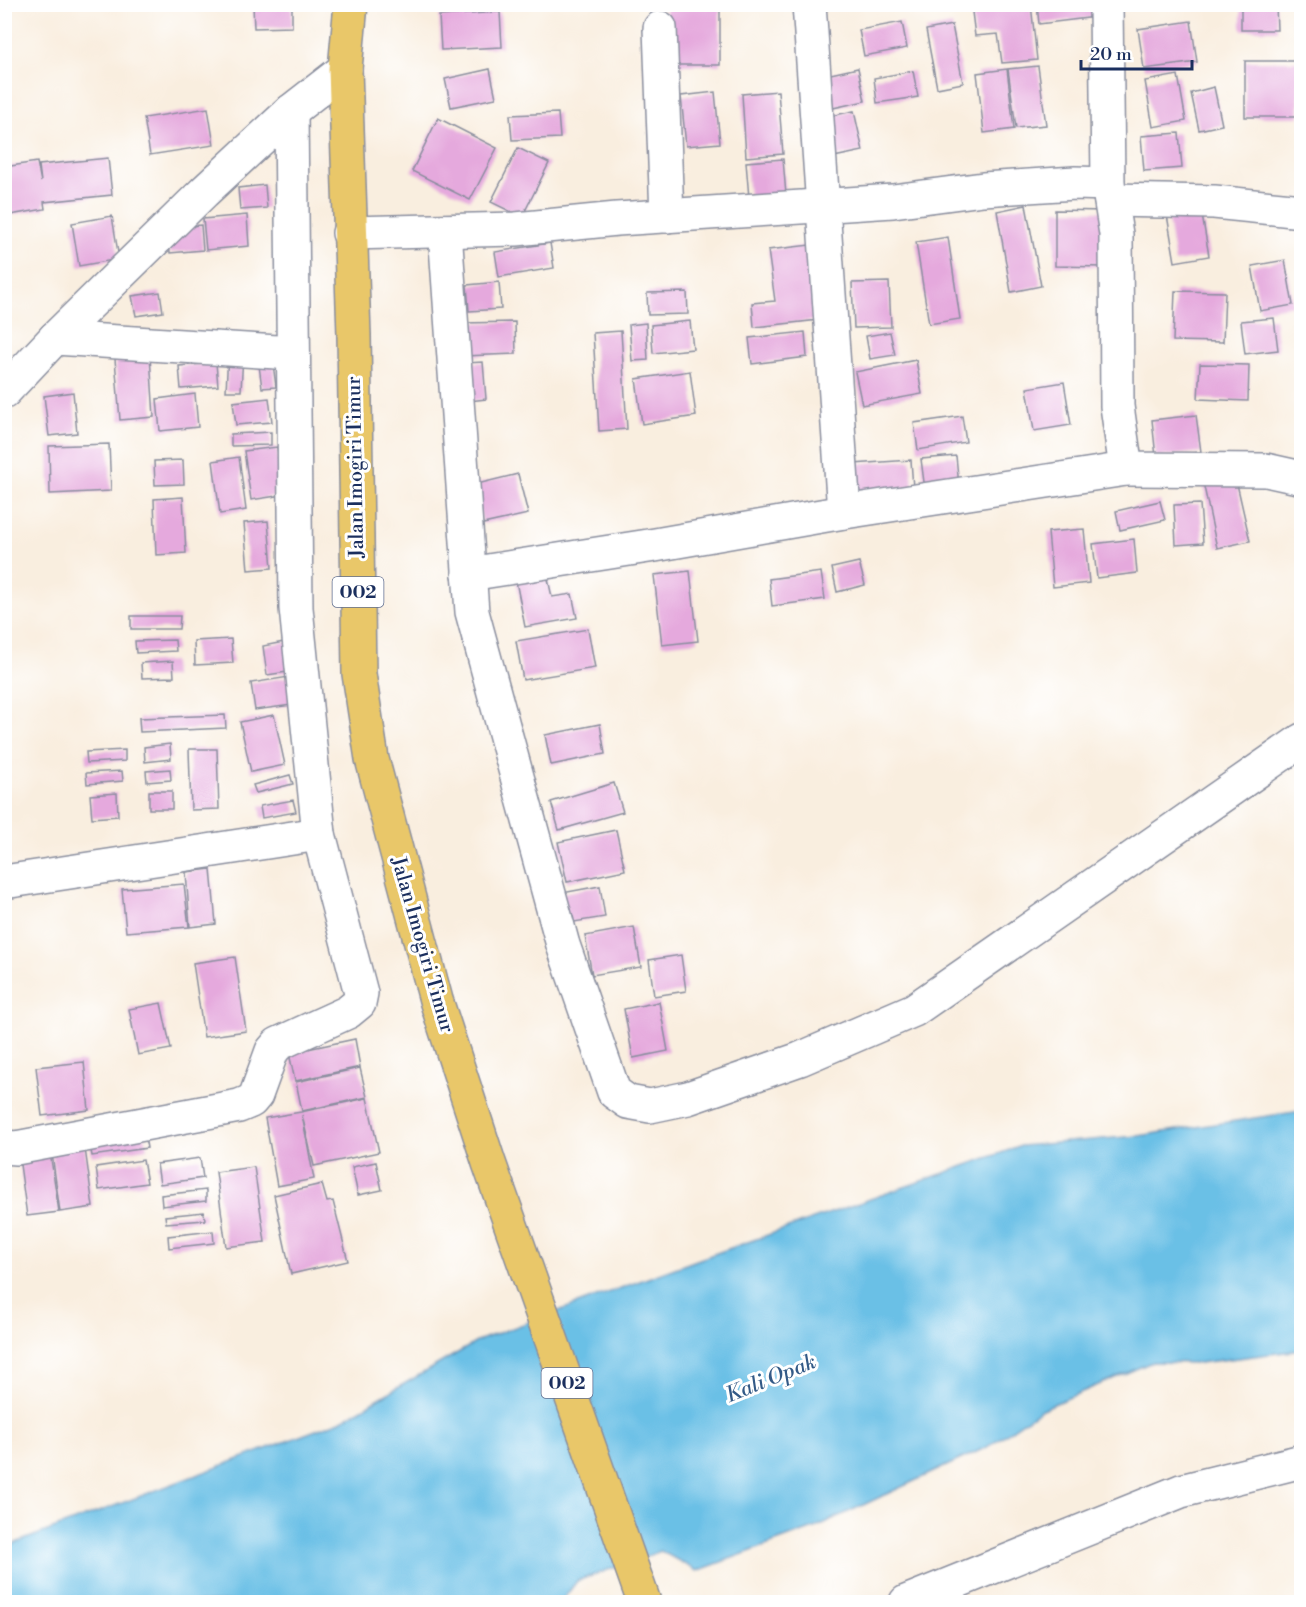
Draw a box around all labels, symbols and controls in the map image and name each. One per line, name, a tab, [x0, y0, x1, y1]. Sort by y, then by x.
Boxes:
scale bar	[1081, 33, 1192, 71]
text: 20 m	[1090, 43, 1132, 66]
street label: Jalan Imogiri Timur	[342, 376, 370, 559]
road number: 002	[332, 577, 384, 607]
street label: Jalan Imogiri Timur	[385, 853, 459, 1036]
water label: Kali Opak	[722, 1349, 820, 1409]
road number: 002	[542, 1368, 592, 1398]

